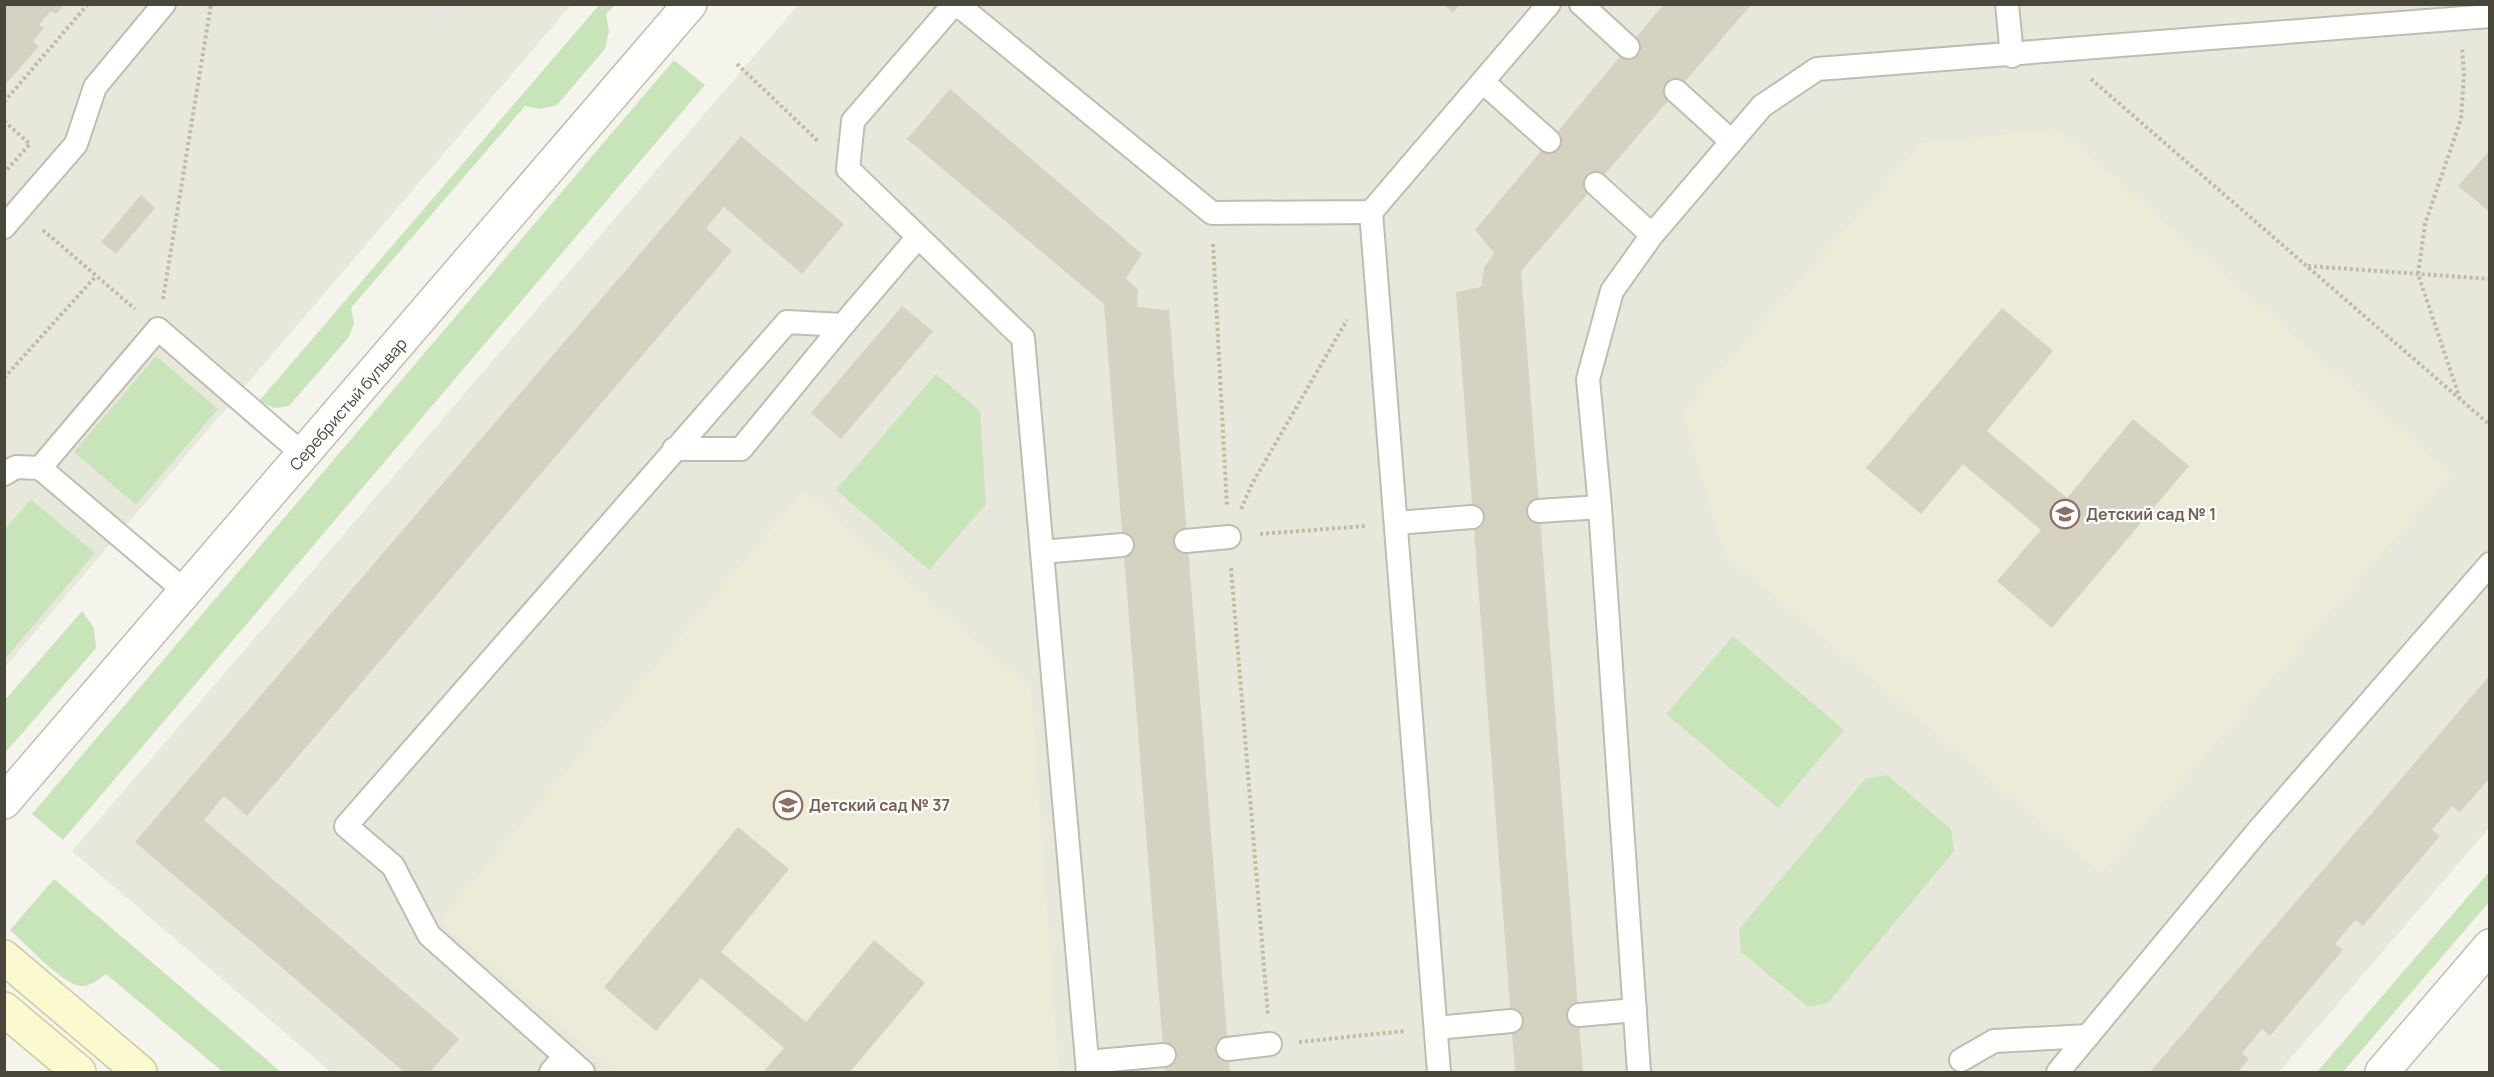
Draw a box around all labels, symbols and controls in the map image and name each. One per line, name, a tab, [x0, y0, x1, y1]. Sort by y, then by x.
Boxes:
street label: Серебристый бульвар	[284, 333, 412, 475]
school or university icon: Детский сад № 1	[2049, 498, 2081, 530]
place label: Детский сад № 1	[2086, 503, 2216, 525]
school or university icon: Детский сад № 37	[772, 789, 804, 821]
place label: Детский сад № 37	[809, 794, 950, 816]

